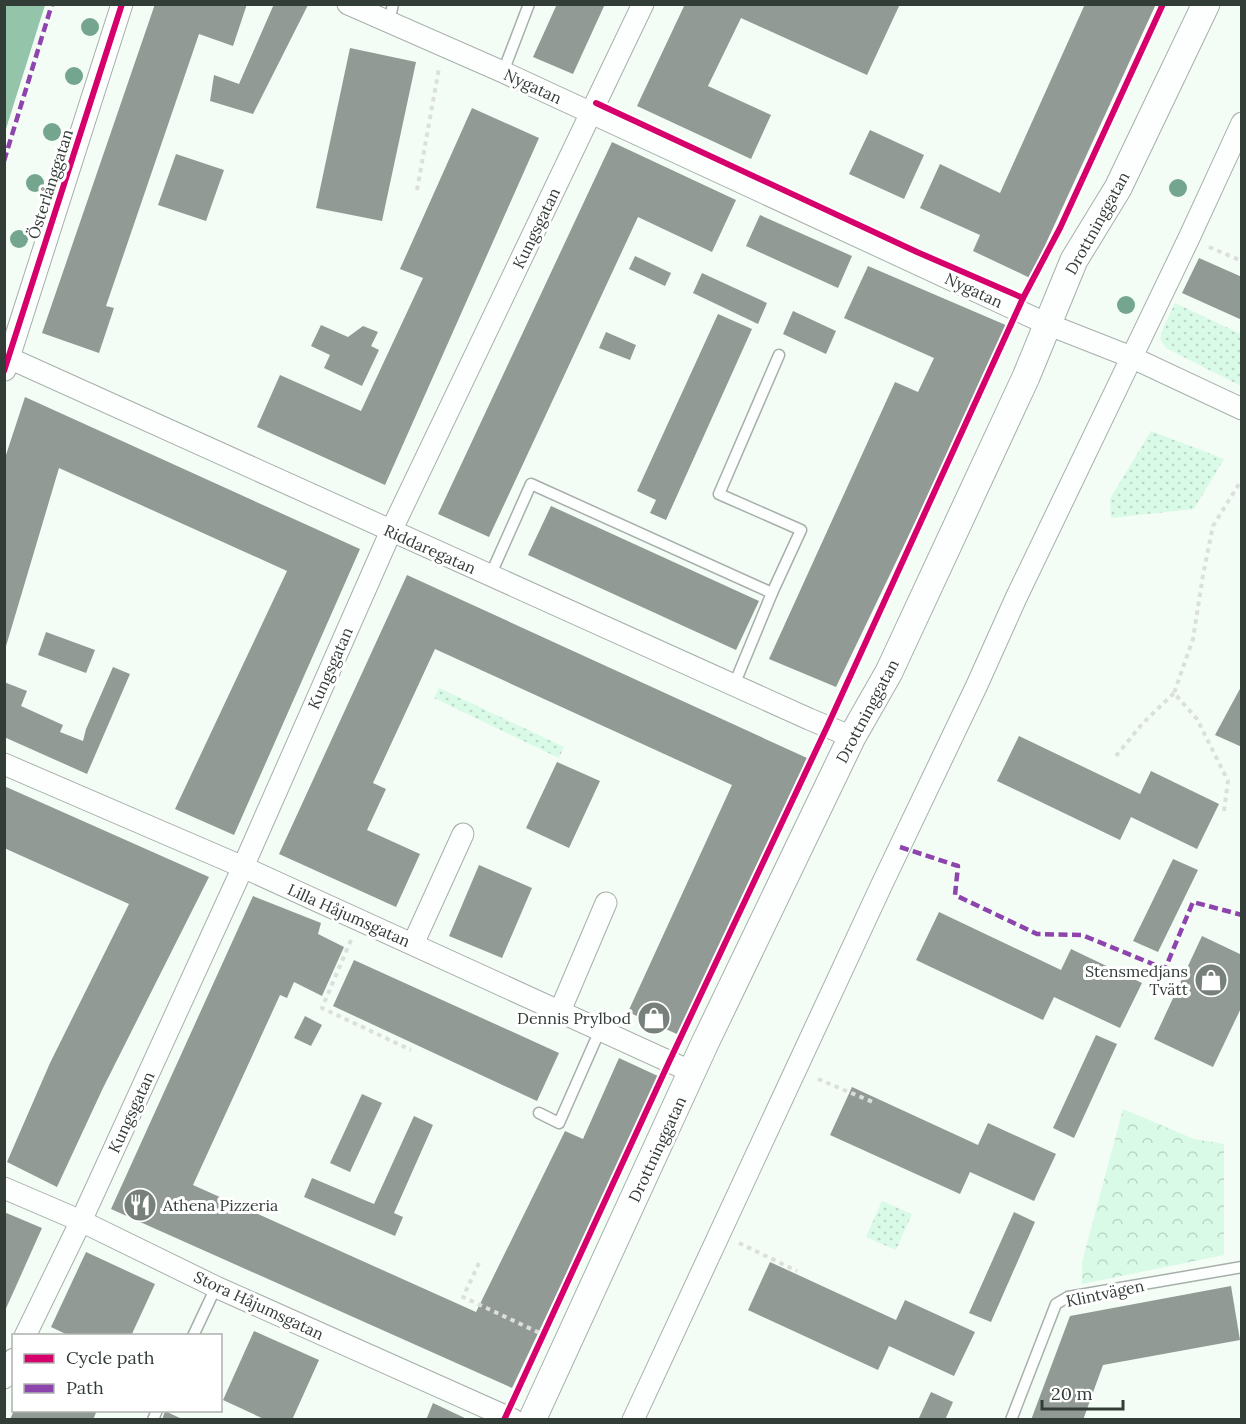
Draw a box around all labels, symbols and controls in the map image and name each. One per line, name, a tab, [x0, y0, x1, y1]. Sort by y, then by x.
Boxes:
street label: Nygatan	[501, 64, 565, 108]
street label: Österlånggatan	[23, 126, 77, 241]
street label: Drottninggatan	[1060, 168, 1134, 278]
street label: Kungsgatan	[508, 184, 564, 272]
street label: Nygatan	[942, 268, 1006, 312]
street label: Riddaregatan	[381, 520, 479, 578]
street label: Kungsgatan	[303, 624, 357, 712]
street label: Drottninggatan	[831, 655, 903, 766]
street label: Lilla Håjumsgatan	[285, 879, 414, 951]
place label: Stensmedjans Tvätt	[1085, 961, 1189, 999]
shop icon: Stensmedjans Tvätt	[1193, 962, 1229, 998]
shop icon: Dennis Prylbod	[636, 1000, 672, 1036]
place label: Dennis Prylbod	[517, 1008, 631, 1028]
street label: Kungsgatan	[103, 1068, 159, 1156]
street label: Drottninggatan	[624, 1093, 690, 1205]
restaurant icon: Athena Pizzeria	[122, 1187, 158, 1223]
place label: Athena Pizzeria	[162, 1195, 278, 1215]
street label: Stora Håjumsgatan	[191, 1266, 327, 1344]
street label: Klintvägen	[1064, 1275, 1146, 1311]
legend	[12, 1334, 222, 1412]
text: Cycle path	[66, 1346, 155, 1369]
scale bar	[1042, 1373, 1123, 1411]
text: Path	[66, 1376, 104, 1399]
text: 20 m	[1051, 1382, 1093, 1405]

